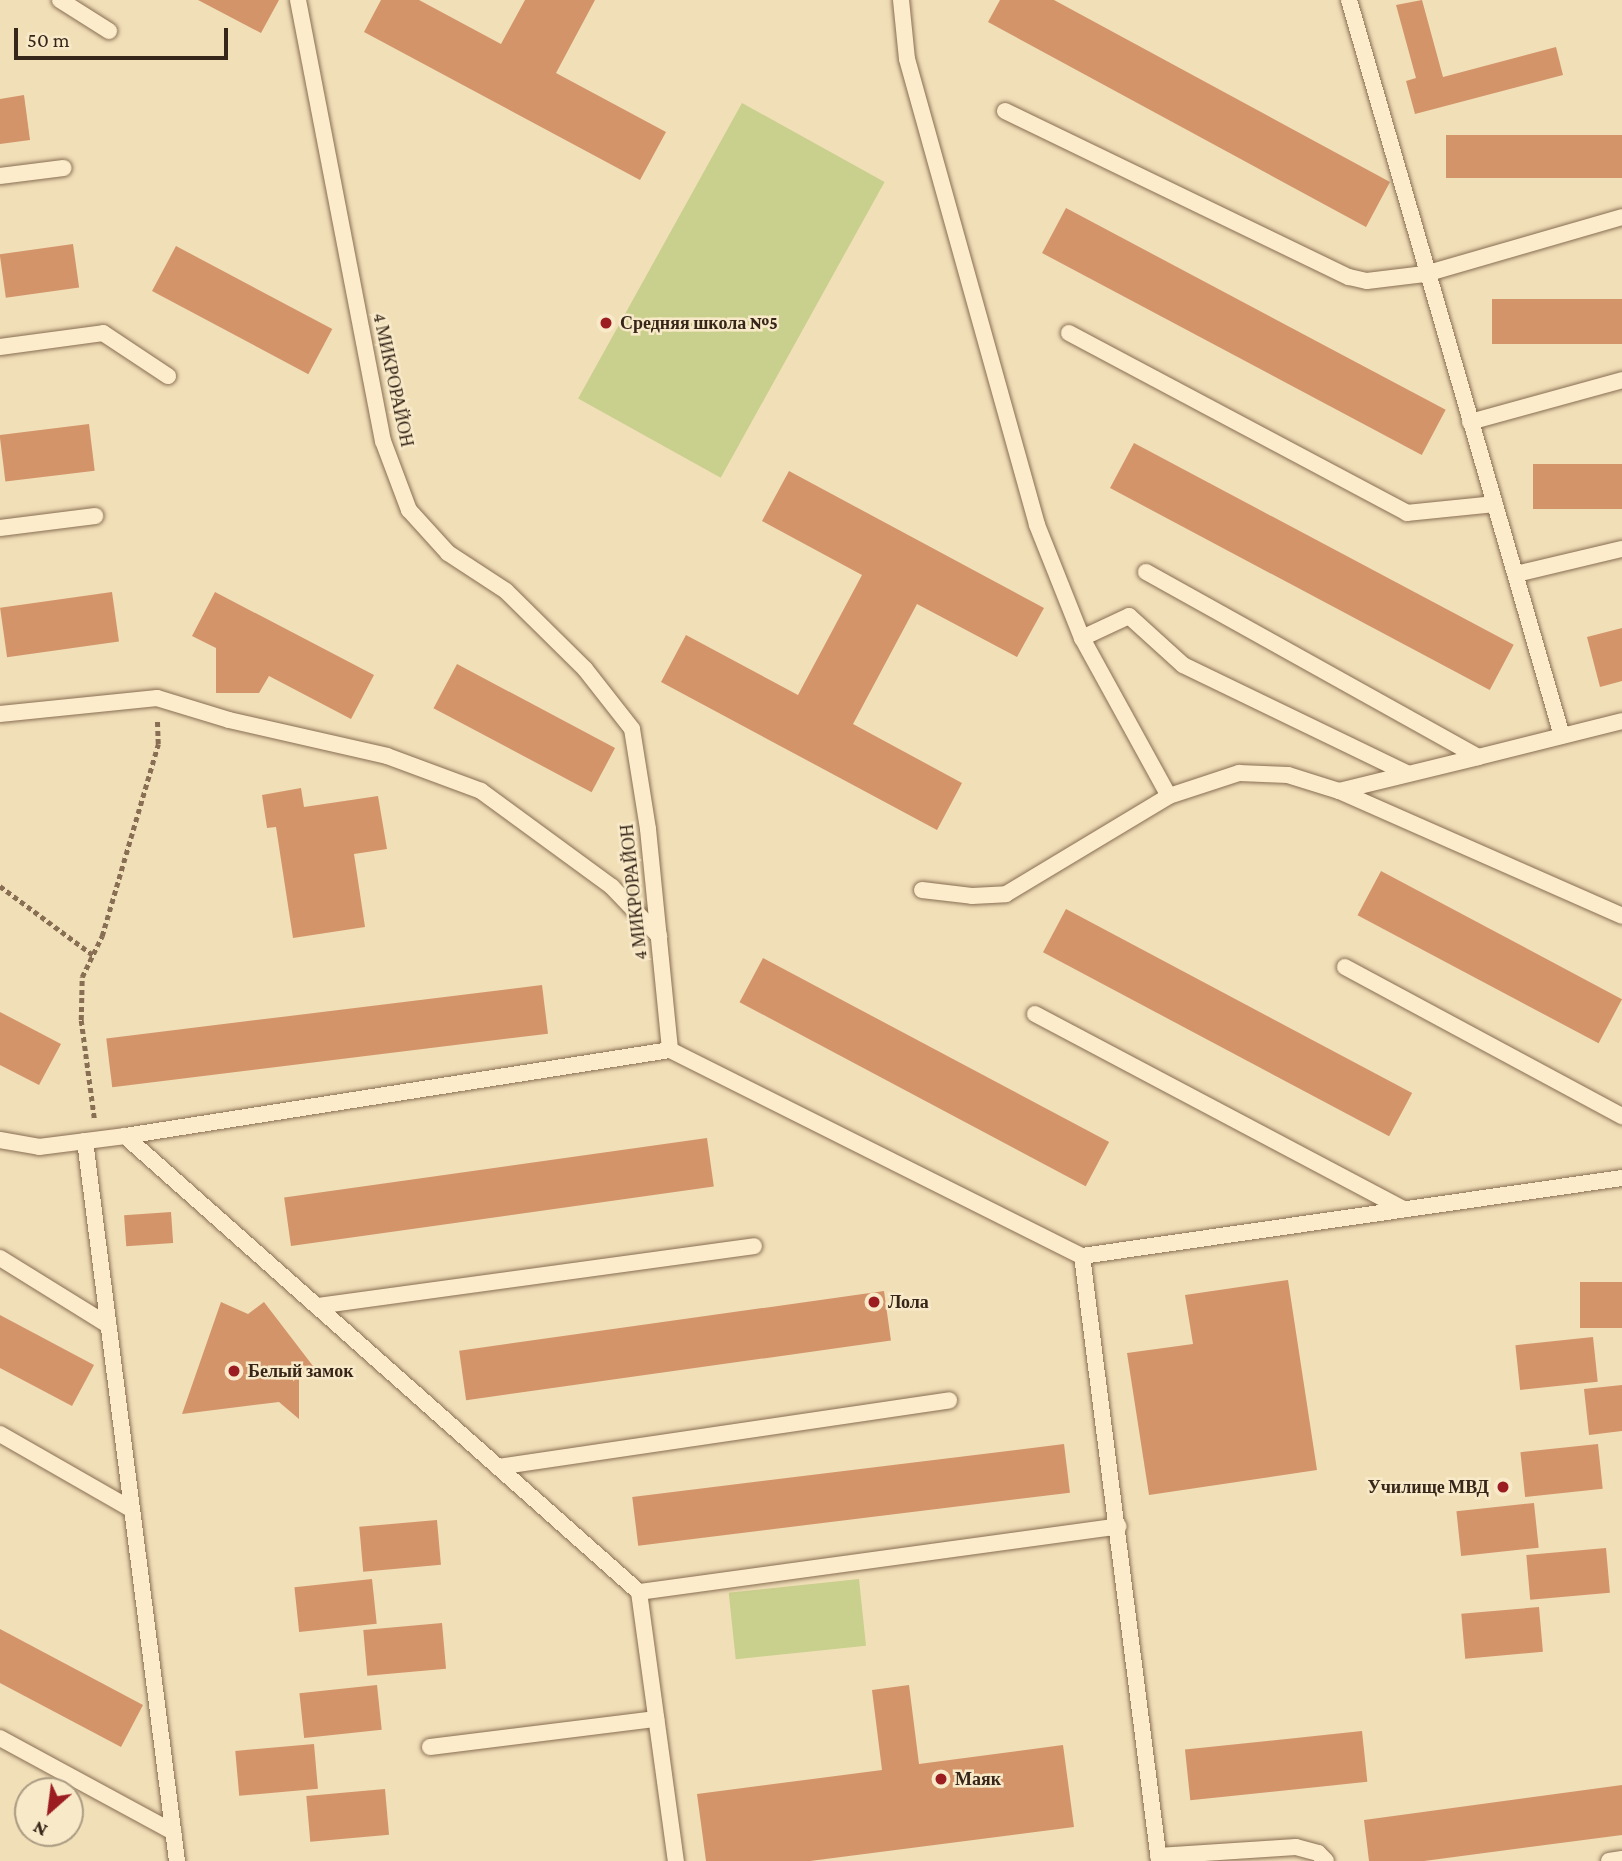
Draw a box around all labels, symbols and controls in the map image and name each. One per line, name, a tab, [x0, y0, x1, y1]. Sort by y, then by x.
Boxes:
scale bar	[18, 14, 231, 58]
text: 50 m	[27, 28, 70, 52]
street label: 4 МИКРОРАЙОН	[368, 311, 418, 449]
place label: Средняя школа №5	[620, 312, 778, 334]
marker: Средняя школа №5	[598, 315, 614, 331]
street label: 4 МИКРОРАЙОН	[616, 823, 652, 961]
place label: Лола	[888, 1291, 929, 1313]
marker: Лола	[866, 1294, 882, 1310]
place label: Белый замок	[248, 1360, 354, 1382]
marker: Белый замок	[226, 1363, 242, 1379]
place label: Училище МВД	[1367, 1476, 1489, 1498]
marker: Училище МВД	[1495, 1479, 1511, 1495]
place label: Маяк	[955, 1768, 1001, 1790]
marker: Маяк	[933, 1771, 949, 1787]
north arrow	[14, 1777, 84, 1847]
text: N	[29, 1817, 51, 1842]

